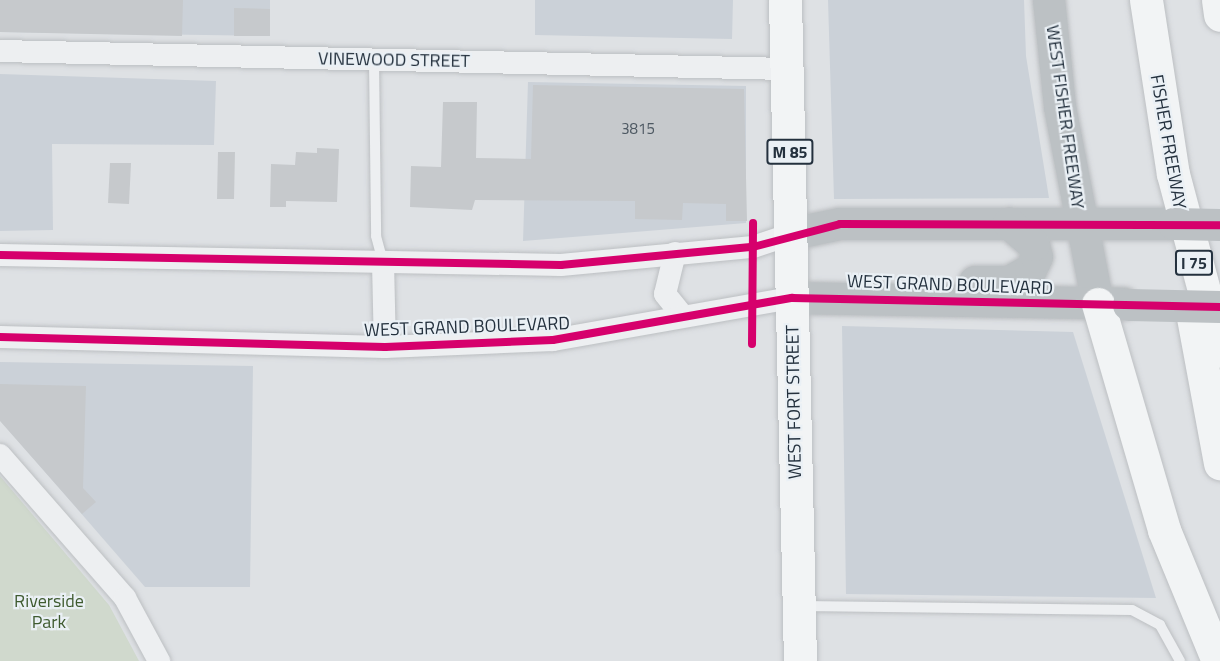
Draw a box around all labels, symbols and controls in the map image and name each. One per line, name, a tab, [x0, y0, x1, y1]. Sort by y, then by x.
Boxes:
street label: WEST FISHER FREEWAY	[1041, 24, 1089, 210]
street label: VINEWOOD STREET	[318, 48, 470, 72]
street label: FISHER FREEWAY	[1146, 73, 1190, 211]
house number: 3815	[621, 120, 655, 138]
road number: M 85	[766, 139, 814, 165]
road number: I 75	[1174, 250, 1214, 276]
street label: WEST GRAND BOULEVARD	[847, 271, 1053, 299]
street label: WEST GRAND BOULEVARD	[364, 313, 570, 341]
street label: WEST FORT STREET	[782, 325, 806, 479]
park label: Riverside Park	[14, 591, 84, 634]

